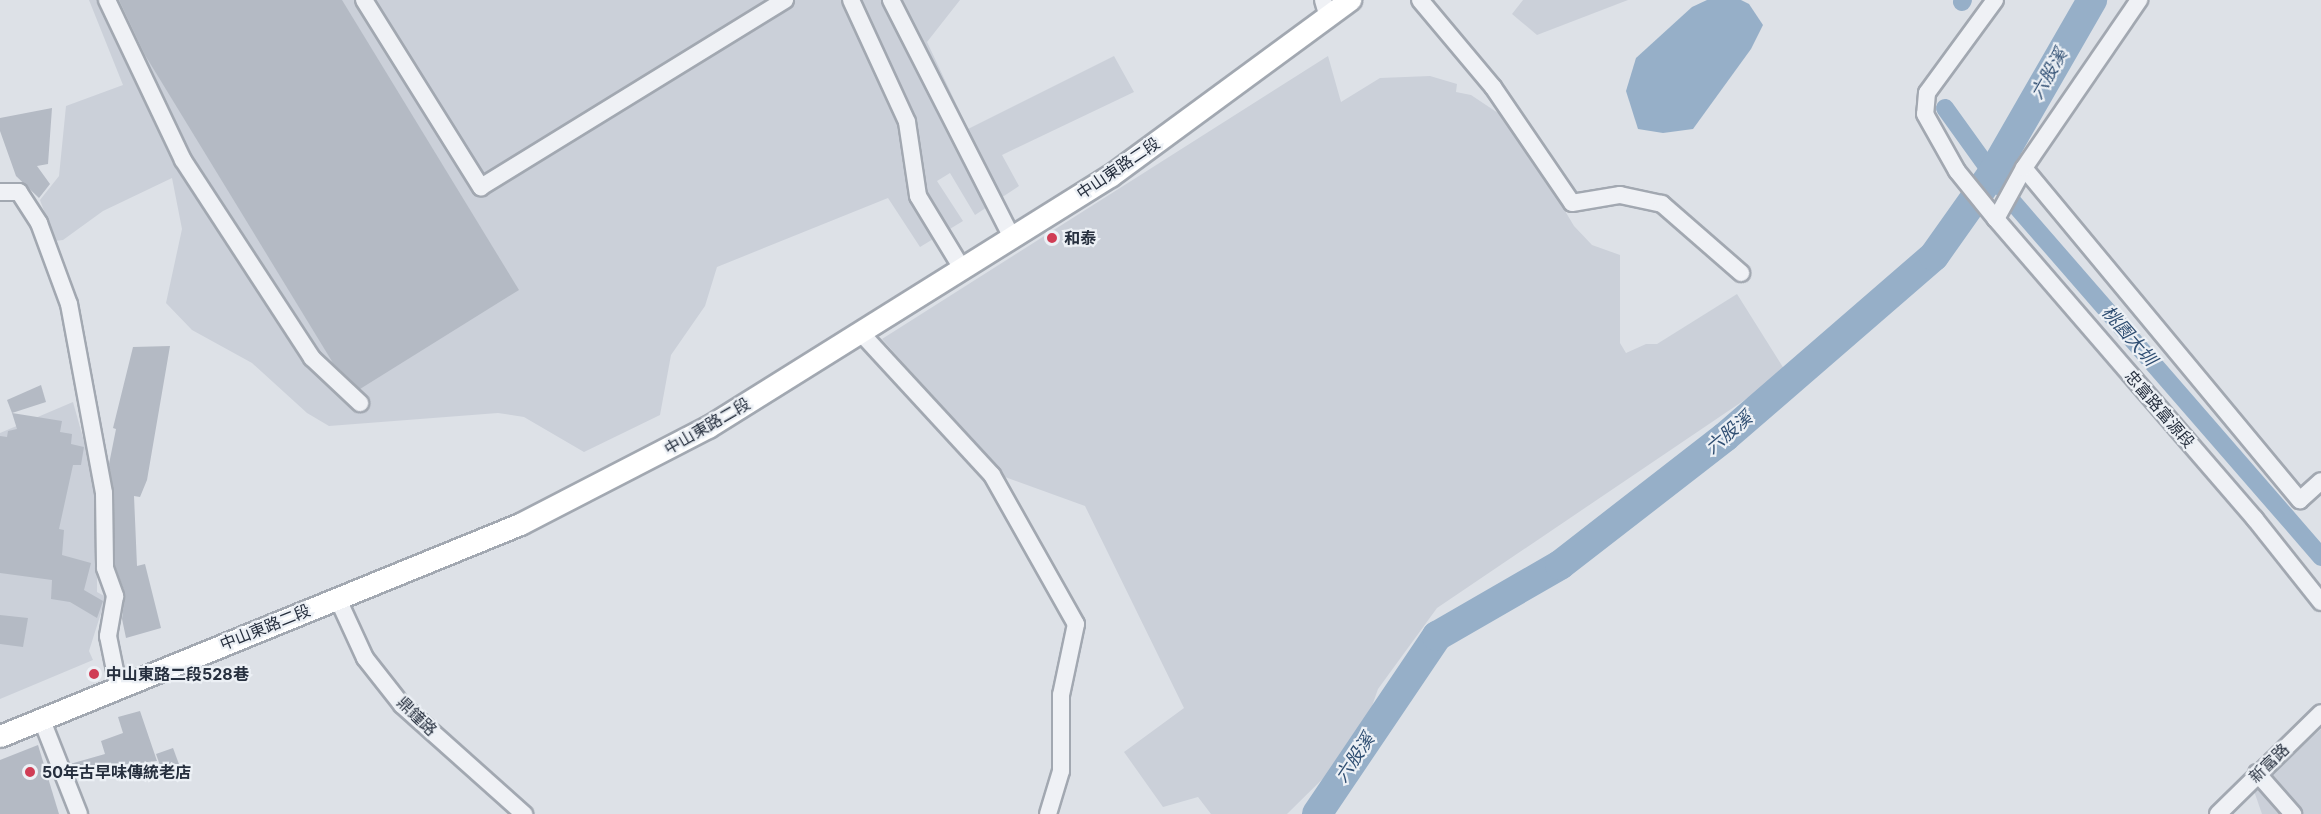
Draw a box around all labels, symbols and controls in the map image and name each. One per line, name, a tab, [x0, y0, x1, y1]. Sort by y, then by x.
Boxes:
water label: 六股溪	[2026, 45, 2072, 103]
street label: 中山東路二段	[1073, 133, 1163, 203]
place label: 和泰	[1064, 228, 1096, 248]
marker: 和泰	[1045, 231, 1059, 245]
water label: 桃園大圳	[2097, 302, 2161, 370]
street label: 忠富路富源段	[2121, 366, 2199, 452]
street label: 中山東路二段	[661, 394, 753, 458]
water label: 六股溪	[1701, 407, 1757, 459]
street label: 中山東路二段	[217, 600, 313, 654]
place label: 中山東路二段528巷	[106, 664, 249, 684]
marker: 中山東路二段528巷	[87, 667, 101, 681]
street label: 鼎鐘路	[393, 692, 441, 740]
water label: 六股溪	[1331, 730, 1379, 786]
street label: 新富路	[2245, 739, 2293, 787]
place label: 50年古早味傳統老店	[42, 762, 191, 782]
marker: 50年古早味傳統老店	[23, 765, 37, 779]

